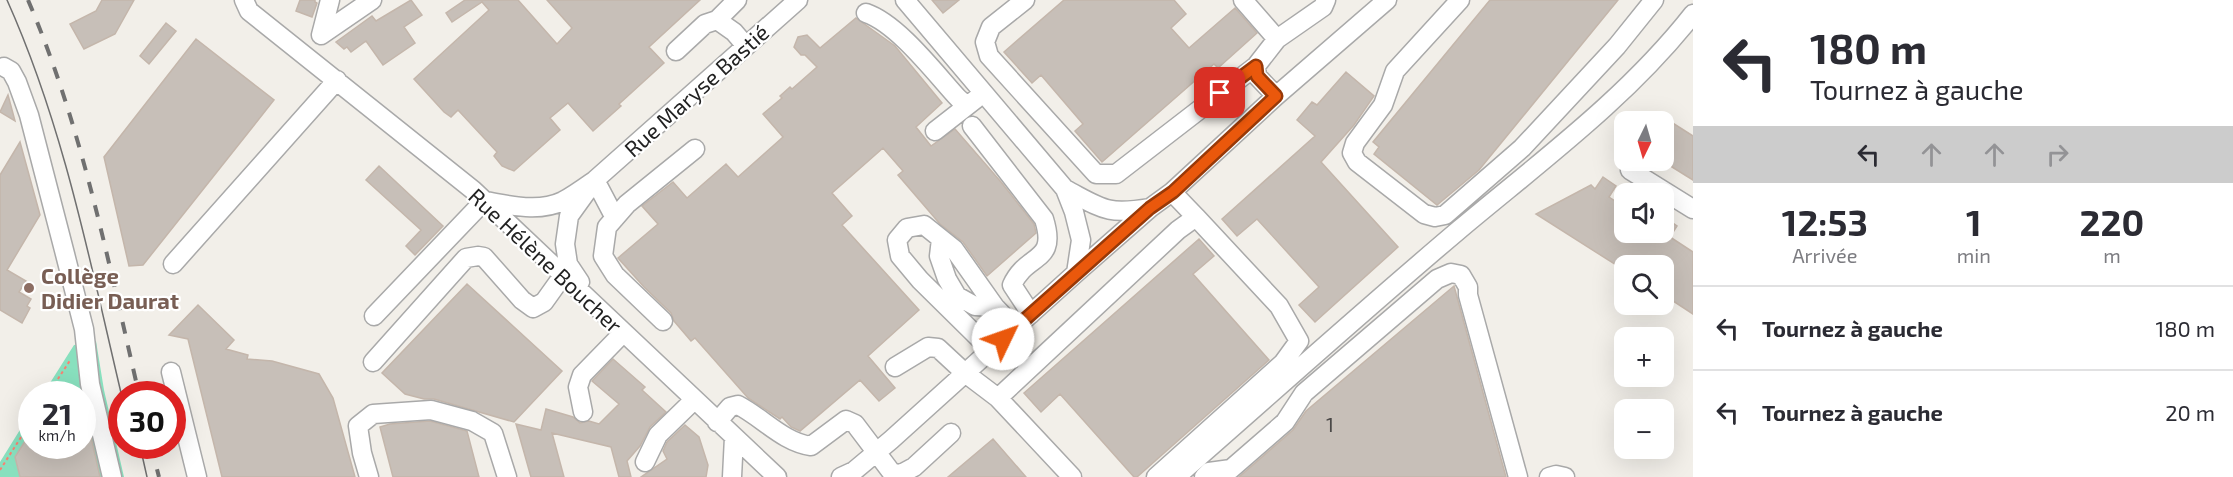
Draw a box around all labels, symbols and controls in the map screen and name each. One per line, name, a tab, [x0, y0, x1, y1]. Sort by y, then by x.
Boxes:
street label: Rue Maryse Bastié	[619, 18, 773, 162]
text: 180 m	[1810, 22, 1927, 72]
icon: left	[1711, 24, 1789, 102]
pin	[1194, 67, 1245, 118]
text: Tournez à gauche	[1810, 73, 2024, 105]
icon: arrive	[1203, 76, 1236, 109]
north arrow	[1614, 111, 1674, 171]
map controls	[1614, 111, 1674, 459]
icon: left	[1852, 138, 1885, 171]
icon: ahead	[1915, 138, 1948, 171]
icon: ahead	[1978, 138, 2011, 171]
icon: right	[2041, 138, 2074, 171]
street label: Rue Hélène Boucher	[464, 182, 628, 338]
button: sound	[1614, 183, 1674, 243]
text: 12:53	[1782, 200, 1868, 243]
text: 1	[1966, 200, 1982, 243]
text: 220	[2080, 200, 2144, 243]
text: Arrivée	[1792, 243, 1858, 267]
text: min	[1957, 243, 1991, 267]
text: m	[2103, 243, 2121, 267]
button: search	[1614, 255, 1674, 315]
place label: Collège Didier Daurat	[41, 262, 179, 313]
marker: Collège Didier Daurat	[22, 281, 36, 295]
position arrow	[971, 307, 1035, 371]
icon: left	[1711, 312, 1744, 345]
text: Tournez à gauche	[1762, 315, 1943, 341]
text: 180 m	[2155, 315, 2215, 341]
button: +	[1614, 327, 1674, 387]
speed limit sign: 30	[108, 381, 186, 459]
text: 21	[42, 395, 72, 431]
icon: left	[1711, 396, 1744, 429]
button: −	[1614, 399, 1674, 459]
text: Tournez à gauche	[1762, 399, 1943, 425]
text: 20 m	[2165, 399, 2215, 425]
house number: 1	[1326, 412, 1334, 436]
text: km/h	[38, 426, 76, 444]

